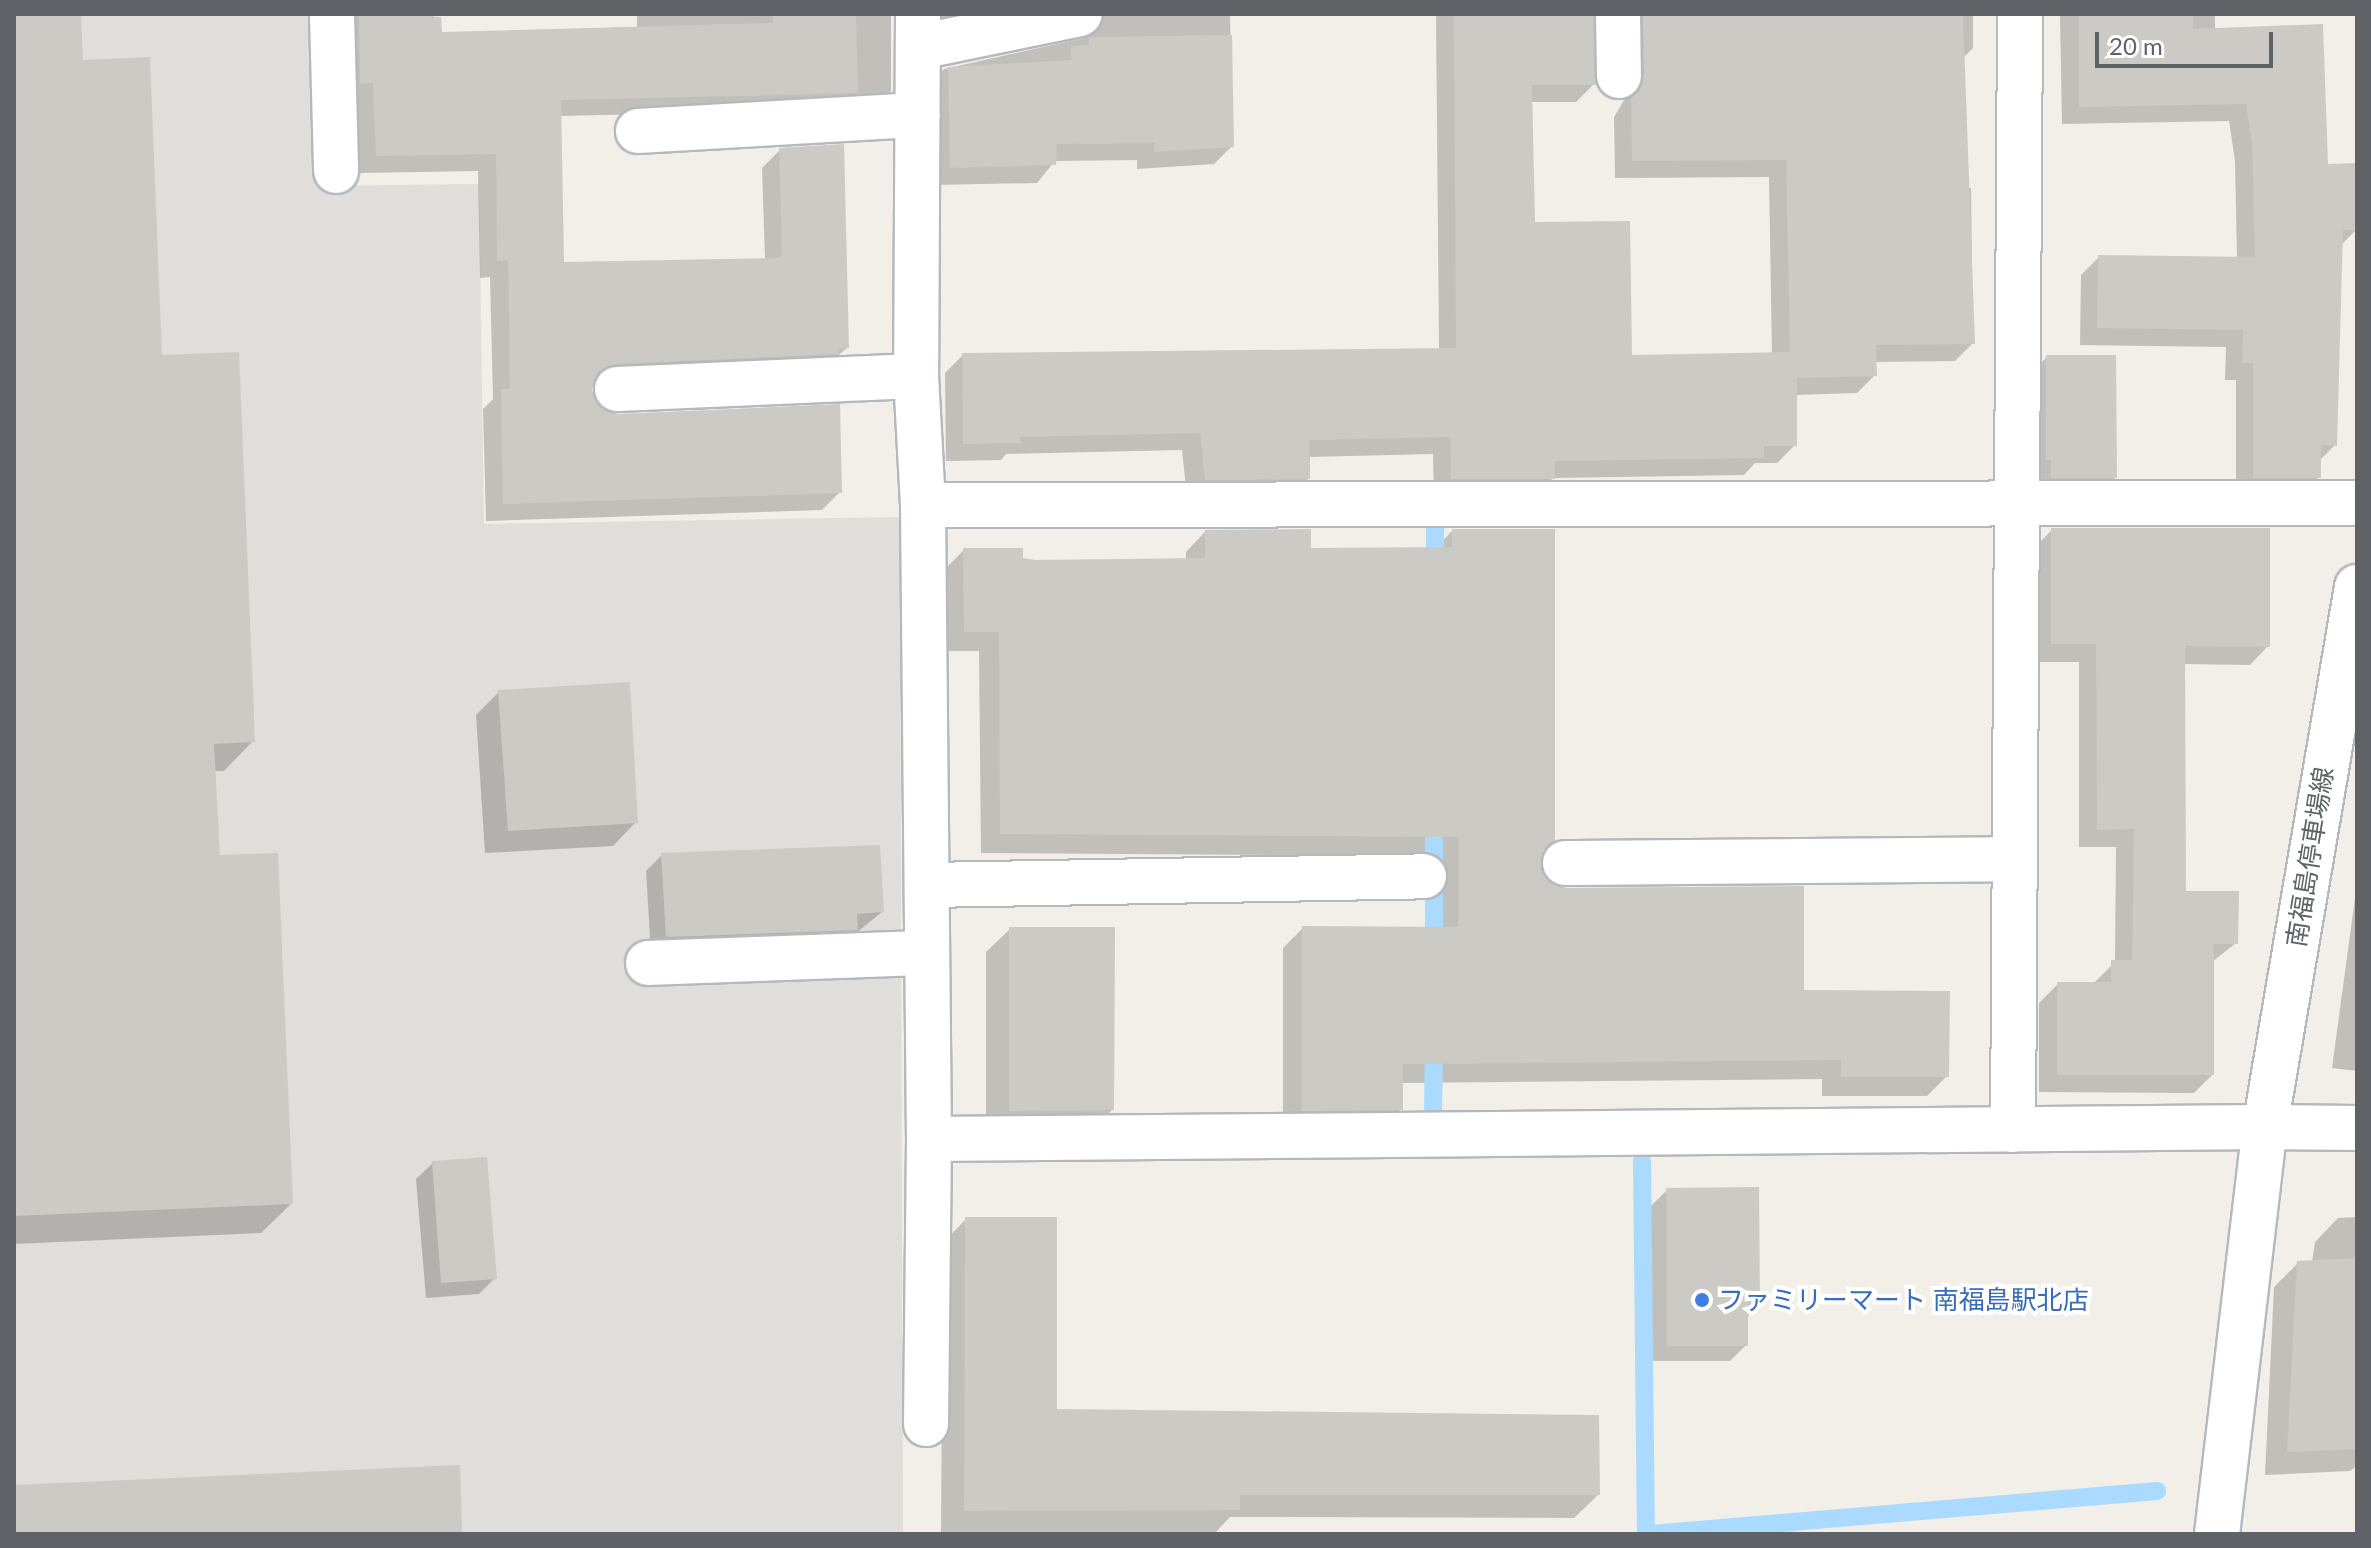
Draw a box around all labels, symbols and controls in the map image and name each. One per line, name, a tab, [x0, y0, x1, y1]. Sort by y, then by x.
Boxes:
scale bar	[2099, 16, 2277, 66]
text: 20 m	[2109, 31, 2163, 60]
street label: 南福島停車場線	[2280, 765, 2340, 949]
place label: ファミリーマート 南福島駅北店	[1718, 1284, 2089, 1316]
marker: ファミリーマート 南福島駅北店	[1693, 1291, 1711, 1309]

